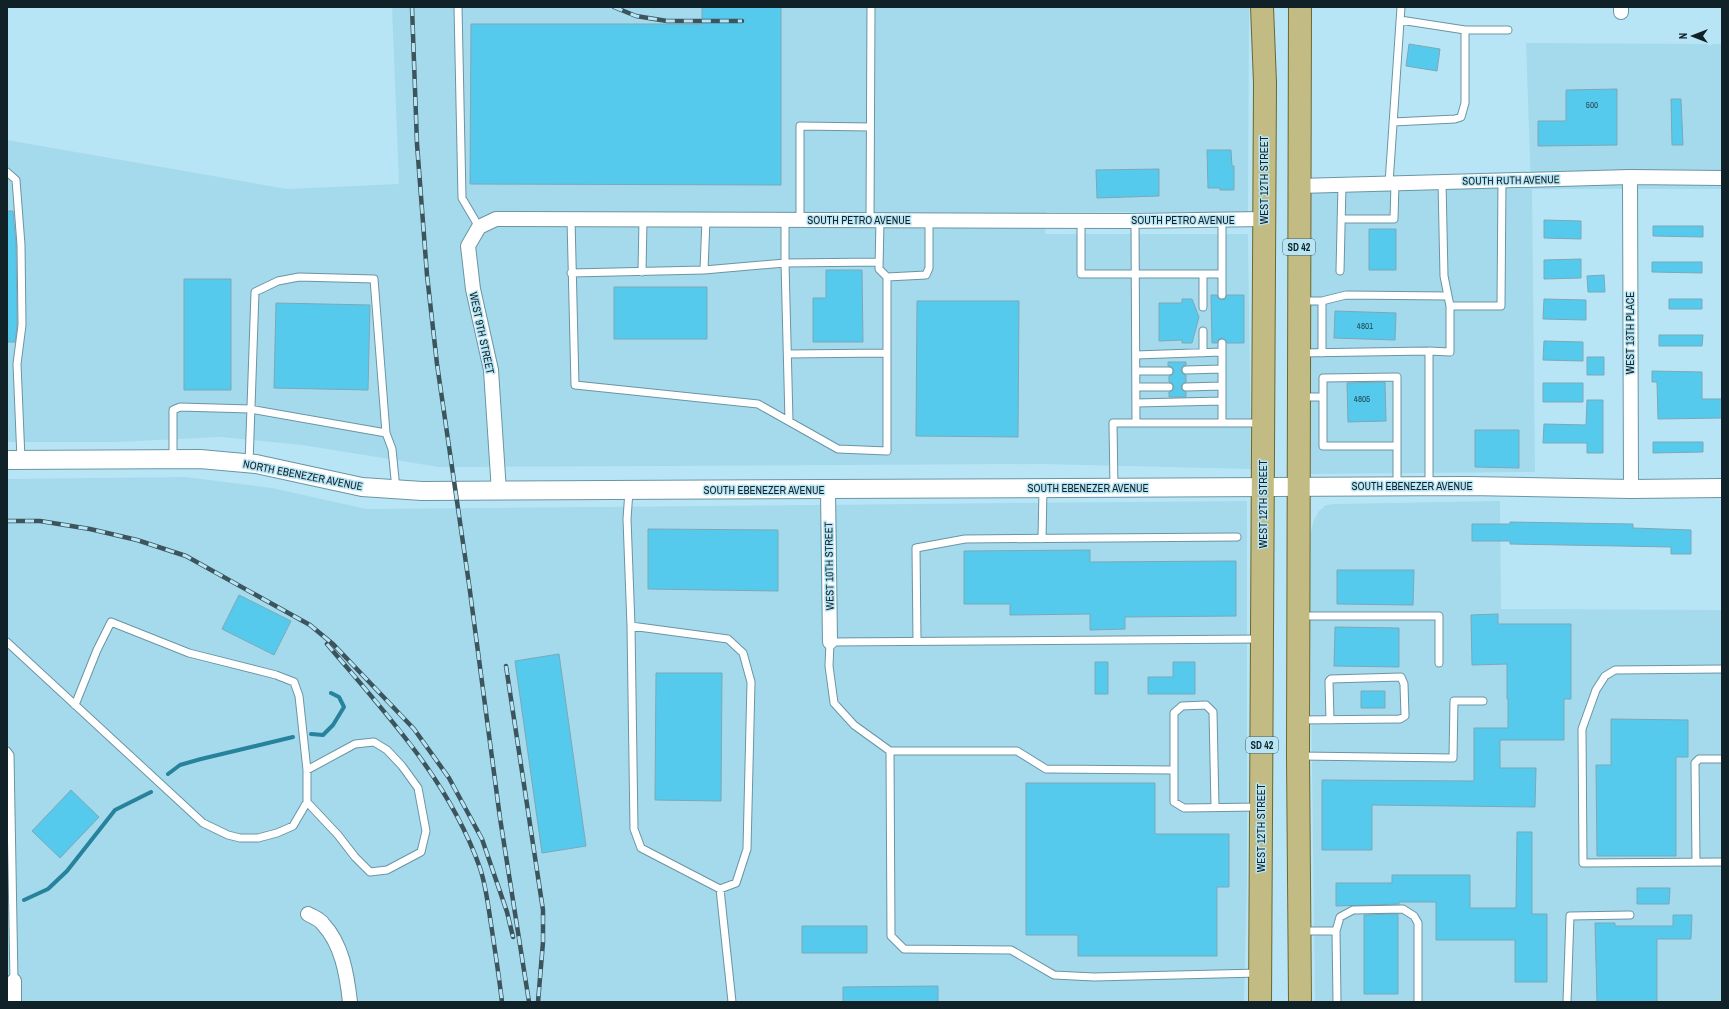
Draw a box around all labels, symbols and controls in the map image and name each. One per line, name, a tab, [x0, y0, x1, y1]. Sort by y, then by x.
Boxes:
north arrow	[1673, 16, 1713, 56]
text: N	[1676, 33, 1690, 39]
house number: 500	[1586, 99, 1598, 111]
street label: WEST 12TH STREET	[1257, 135, 1271, 224]
street label: SOUTH RUTH AVENUE	[1462, 172, 1560, 188]
street label: SOUTH PETRO AVENUE	[807, 213, 911, 227]
street label: SOUTH PETRO AVENUE	[1131, 213, 1235, 227]
road number: SD 42	[1283, 239, 1315, 255]
street label: WEST 9TH STREET	[466, 291, 498, 376]
street label: WEST 13TH PLACE	[1623, 292, 1637, 374]
house number: 4801	[1357, 320, 1373, 332]
house number: 4805	[1354, 393, 1370, 405]
street label: NORTH EBENEZER AVENUE	[242, 457, 364, 493]
street label: WEST 12TH STREET	[1256, 459, 1270, 548]
street label: SOUTH EBENEZER AVENUE	[1351, 479, 1473, 493]
street label: SOUTH EBENEZER AVENUE	[1027, 481, 1149, 495]
street label: SOUTH EBENEZER AVENUE	[703, 483, 825, 497]
street label: WEST 10TH STREET	[821, 521, 837, 610]
road number: SD 42	[1246, 737, 1278, 753]
street label: WEST 12TH STREET	[1254, 783, 1268, 872]

